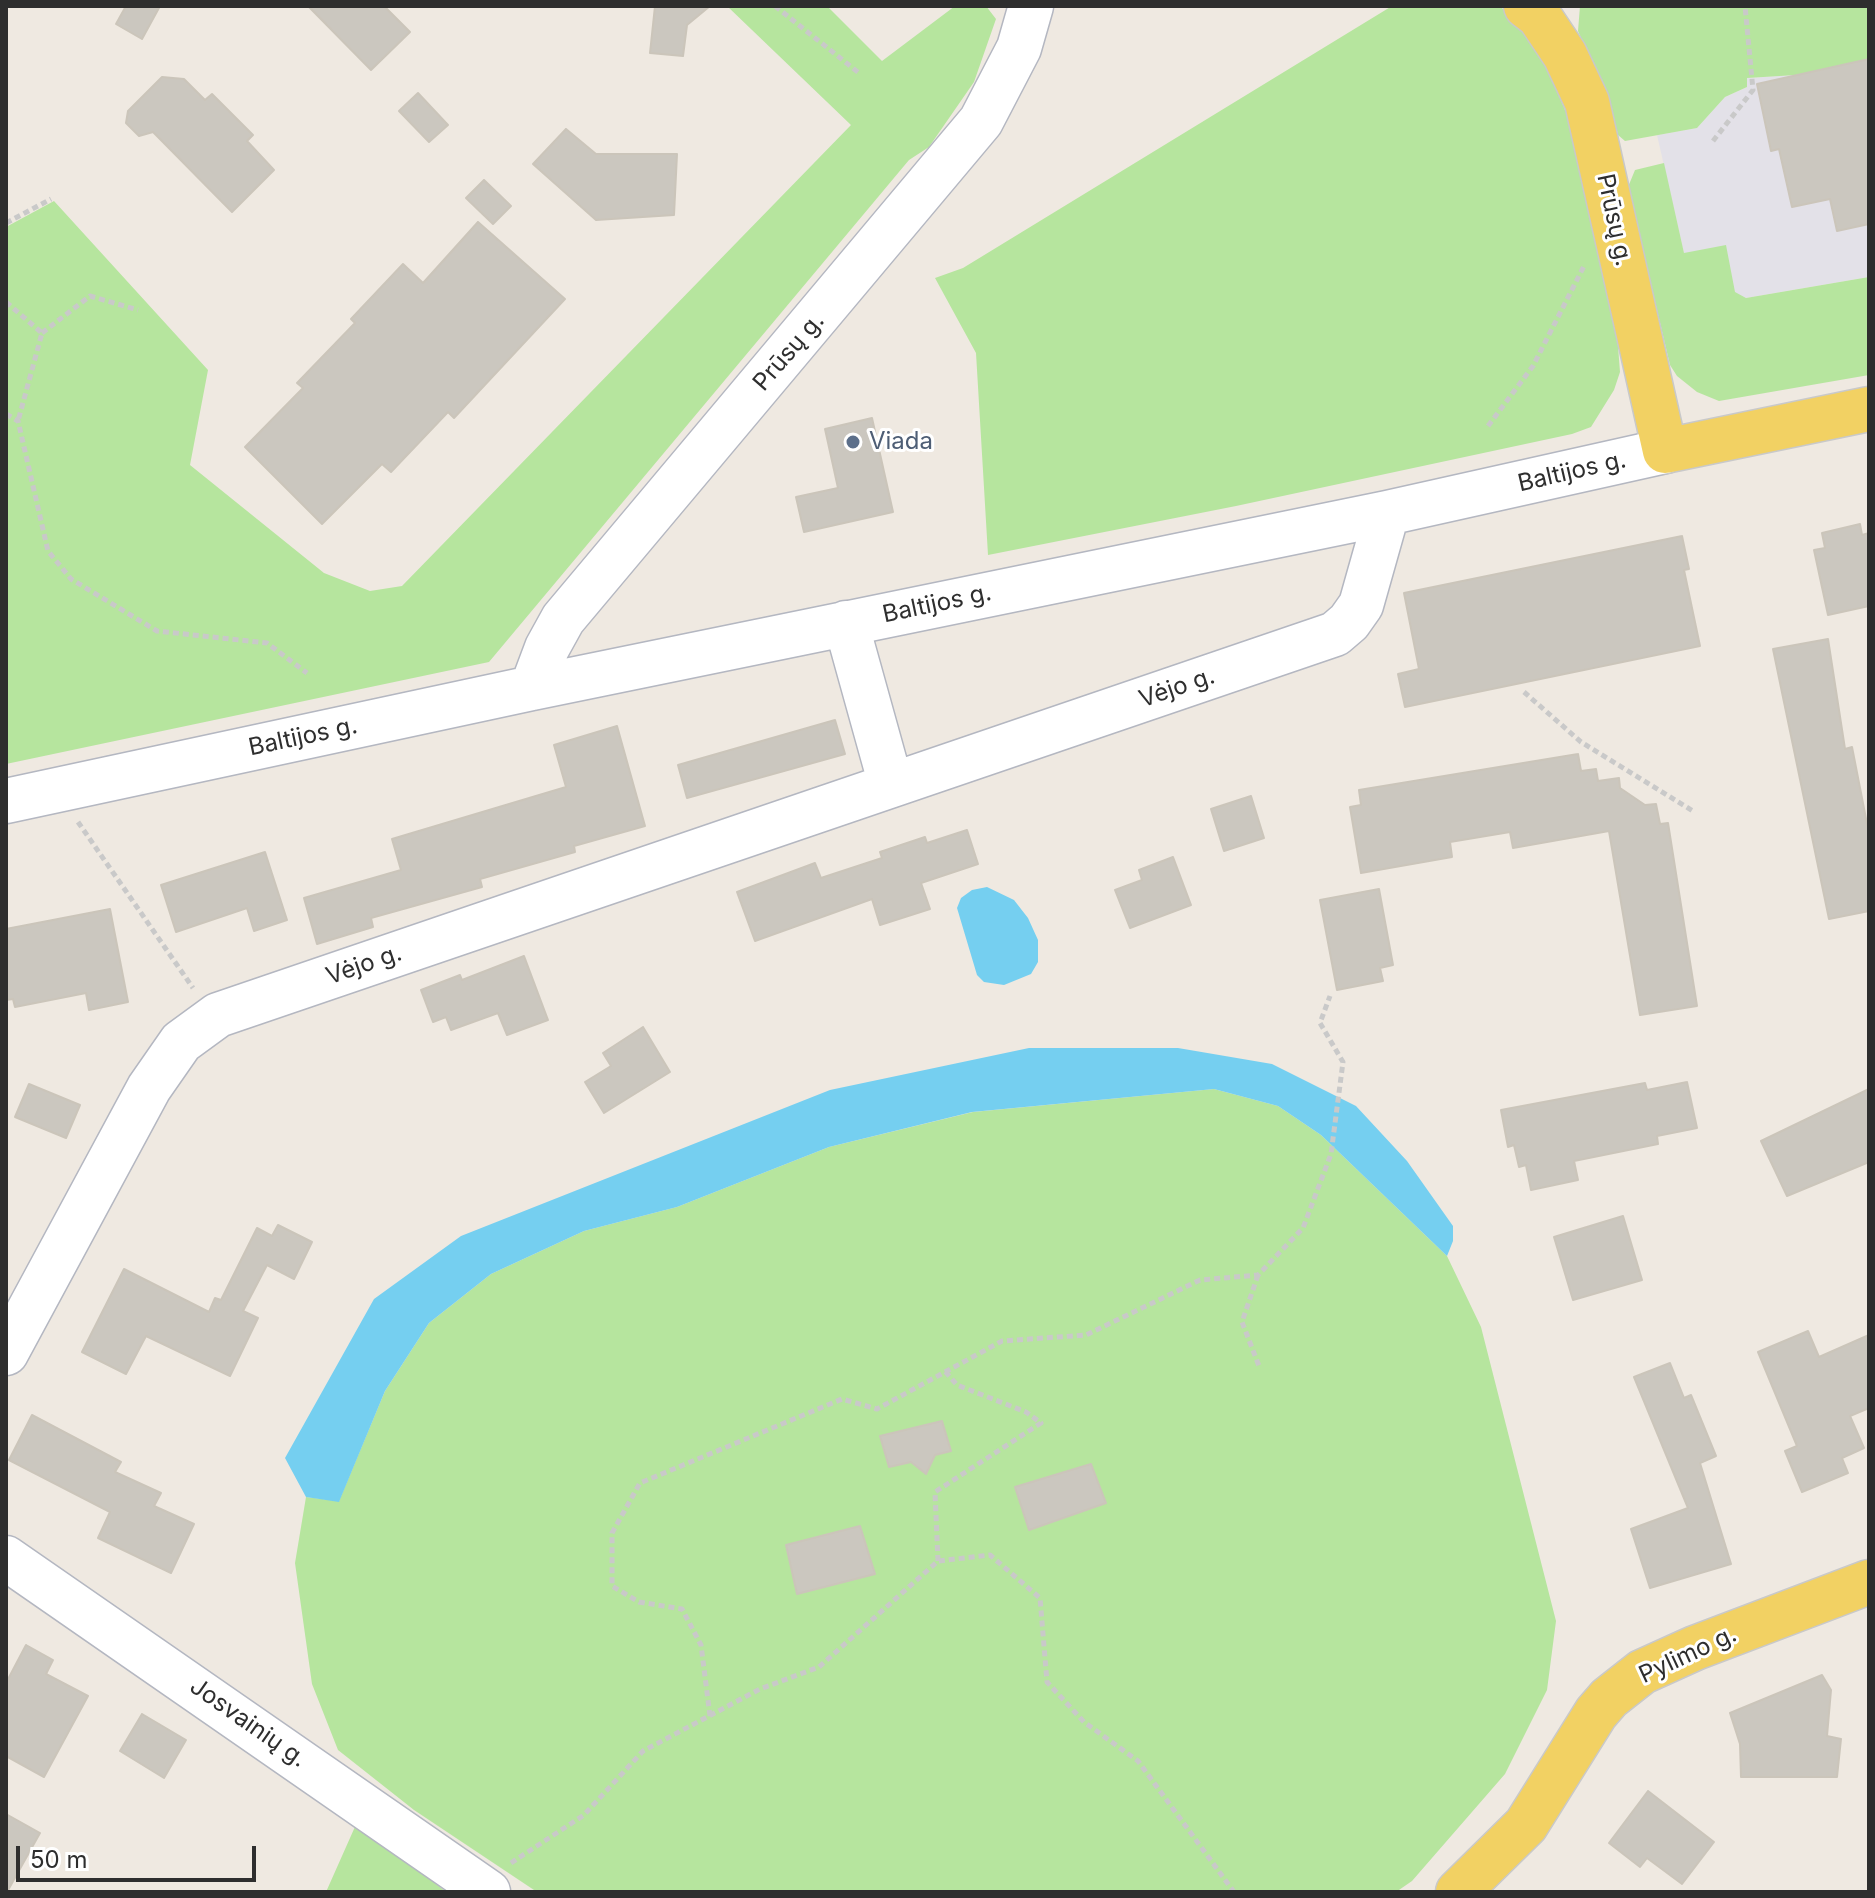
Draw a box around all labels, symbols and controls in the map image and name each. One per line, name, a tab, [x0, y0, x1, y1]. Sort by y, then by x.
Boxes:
street label: Prūsų g.	[1590, 171, 1638, 269]
street label: Prūsų g.	[747, 307, 831, 397]
place label: Viada	[869, 428, 933, 456]
marker: Viada	[844, 433, 862, 451]
street label: Baltijos g.	[1515, 446, 1629, 498]
street label: Baltijos g.	[880, 578, 994, 630]
street label: Vėjo g.	[1135, 662, 1219, 714]
street label: Baltijos g.	[246, 711, 360, 763]
street label: Vėjo g.	[322, 939, 406, 991]
street label: Pylimo g.	[1635, 1620, 1741, 1690]
street label: Josvainių g.	[184, 1672, 312, 1774]
scale bar	[20, 1830, 260, 1880]
text: 50 m	[30, 1845, 88, 1874]

